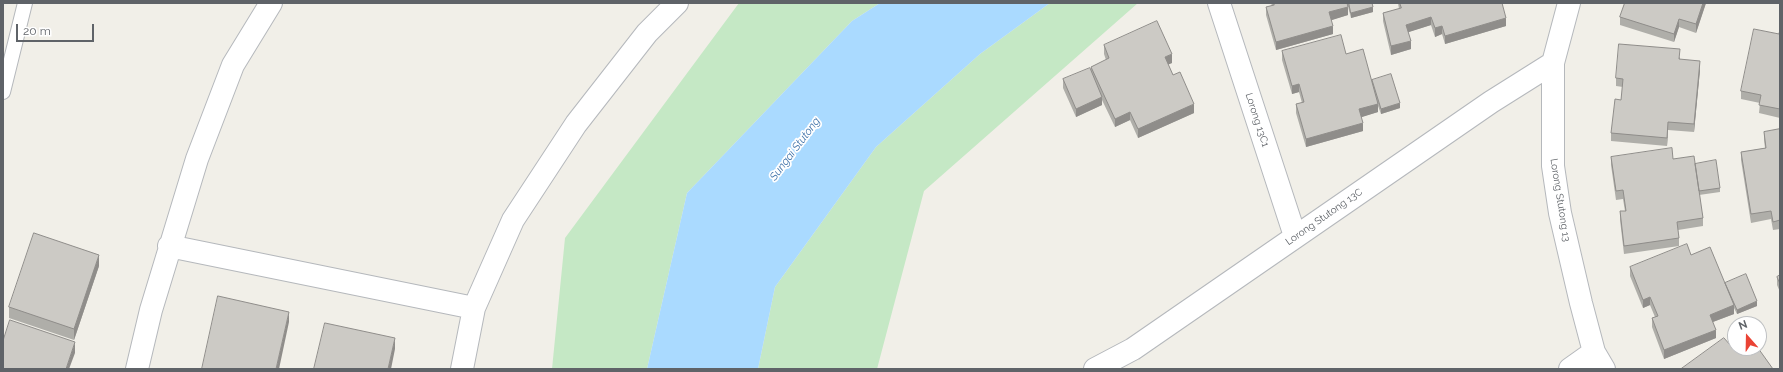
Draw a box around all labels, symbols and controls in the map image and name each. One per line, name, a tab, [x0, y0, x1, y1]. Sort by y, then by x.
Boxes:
scale bar	[18, 16, 96, 42]
text: 20 m	[23, 24, 51, 38]
street label: Lorong 13C1	[1243, 91, 1271, 149]
water label: Sungai Stutong	[767, 115, 823, 183]
street label: Lorong Stutong 13	[1547, 157, 1573, 243]
street label: Lorong Stutong 13C	[1283, 186, 1365, 248]
north arrow	[1727, 316, 1767, 356]
text: N	[1737, 318, 1749, 333]

